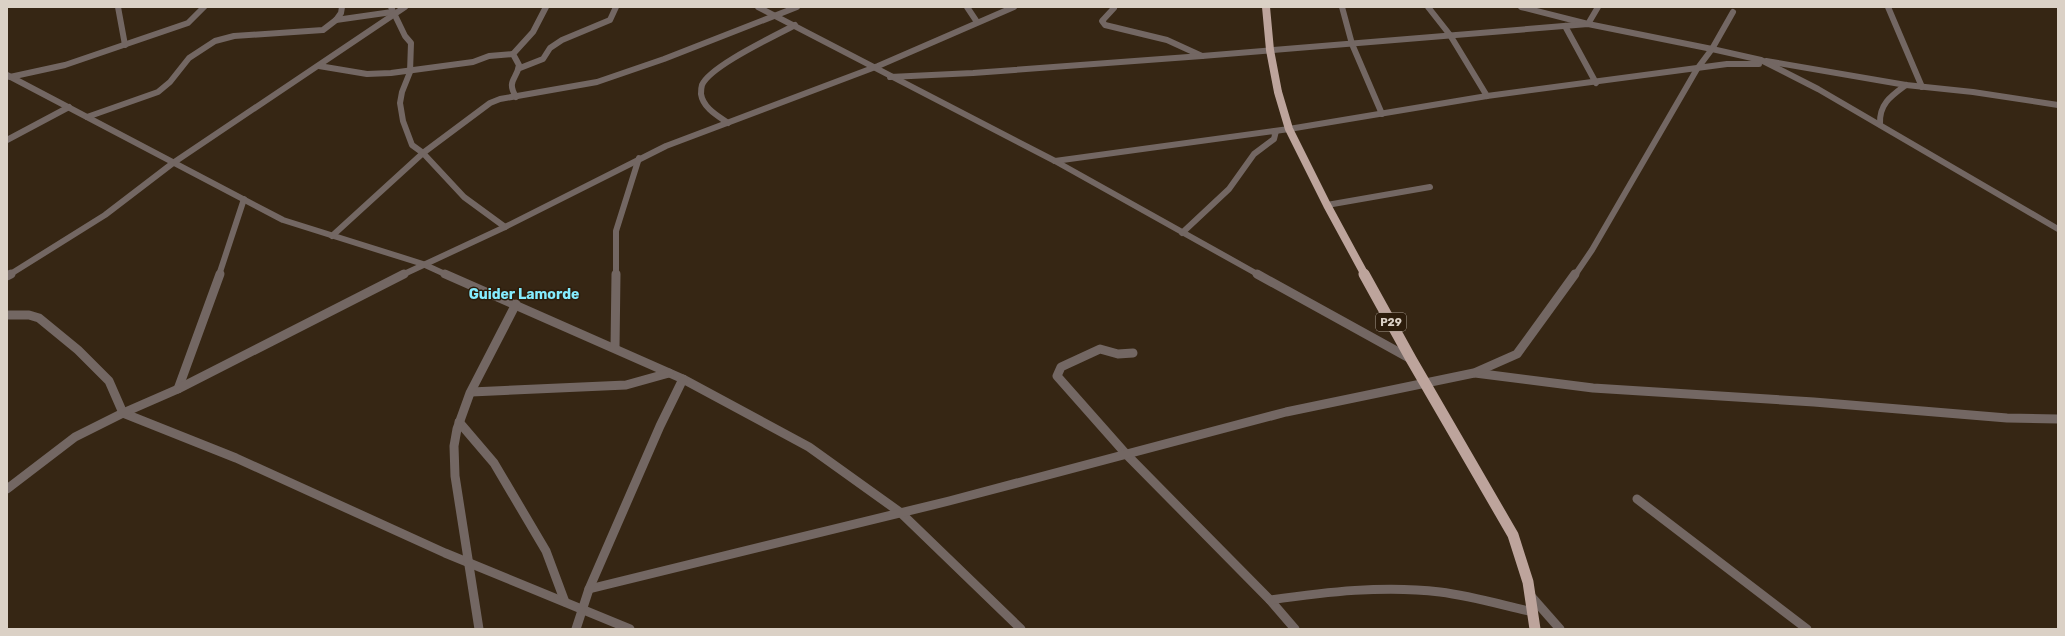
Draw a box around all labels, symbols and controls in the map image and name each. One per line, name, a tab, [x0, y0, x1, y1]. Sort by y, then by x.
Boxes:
district label: Guider Lamorde	[469, 286, 579, 303]
road number: P29	[1376, 313, 1406, 331]

